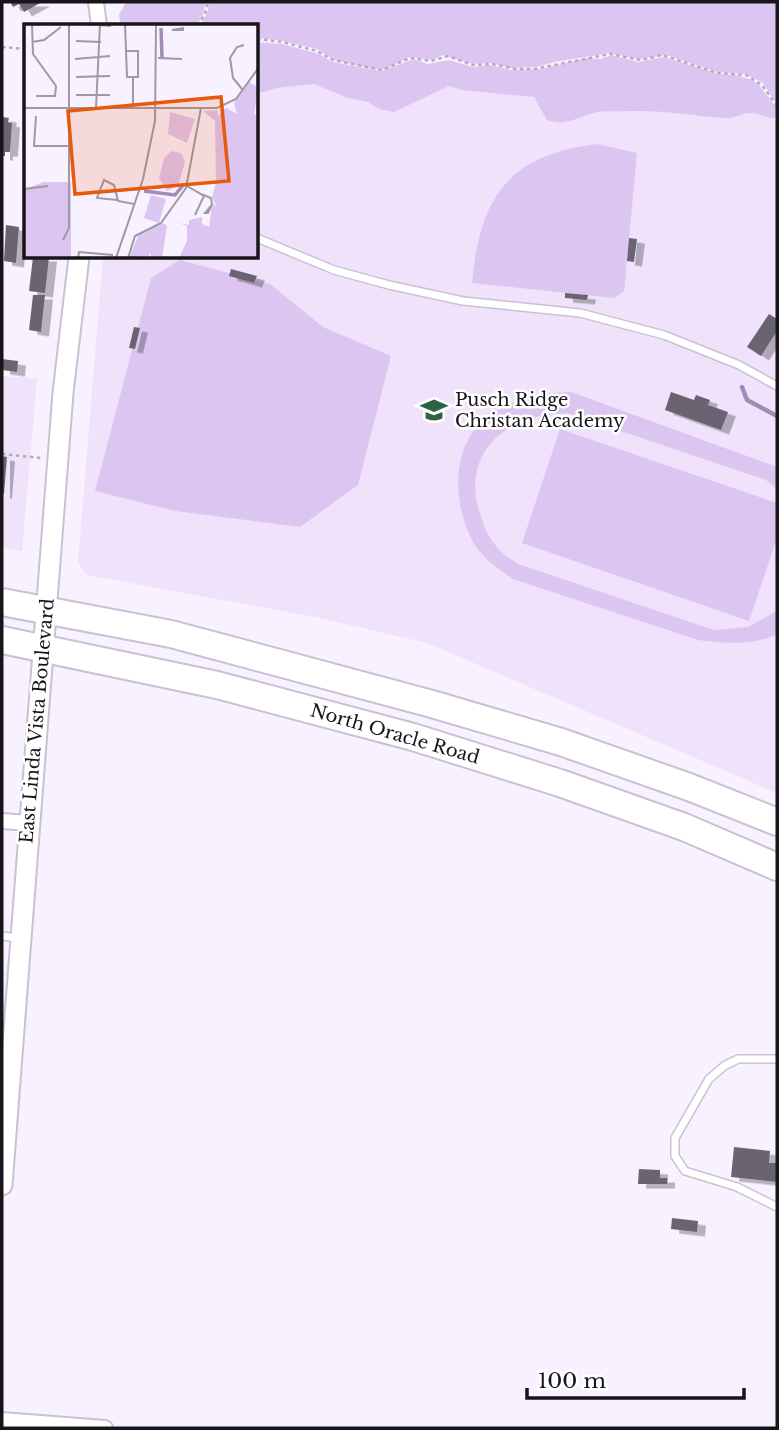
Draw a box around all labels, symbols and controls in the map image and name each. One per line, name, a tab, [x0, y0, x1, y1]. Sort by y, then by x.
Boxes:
inset map	[24, 24, 259, 259]
place label: Pusch Ridge Christan Academy	[455, 389, 625, 432]
school or university icon: Pusch Ridge Christan Academy	[419, 395, 449, 425]
street label: East Linda Vista Boulevard	[15, 597, 59, 845]
street label: North Oracle Road	[308, 699, 482, 769]
scale bar	[527, 1356, 744, 1400]
text: 100 m	[538, 1368, 606, 1394]

